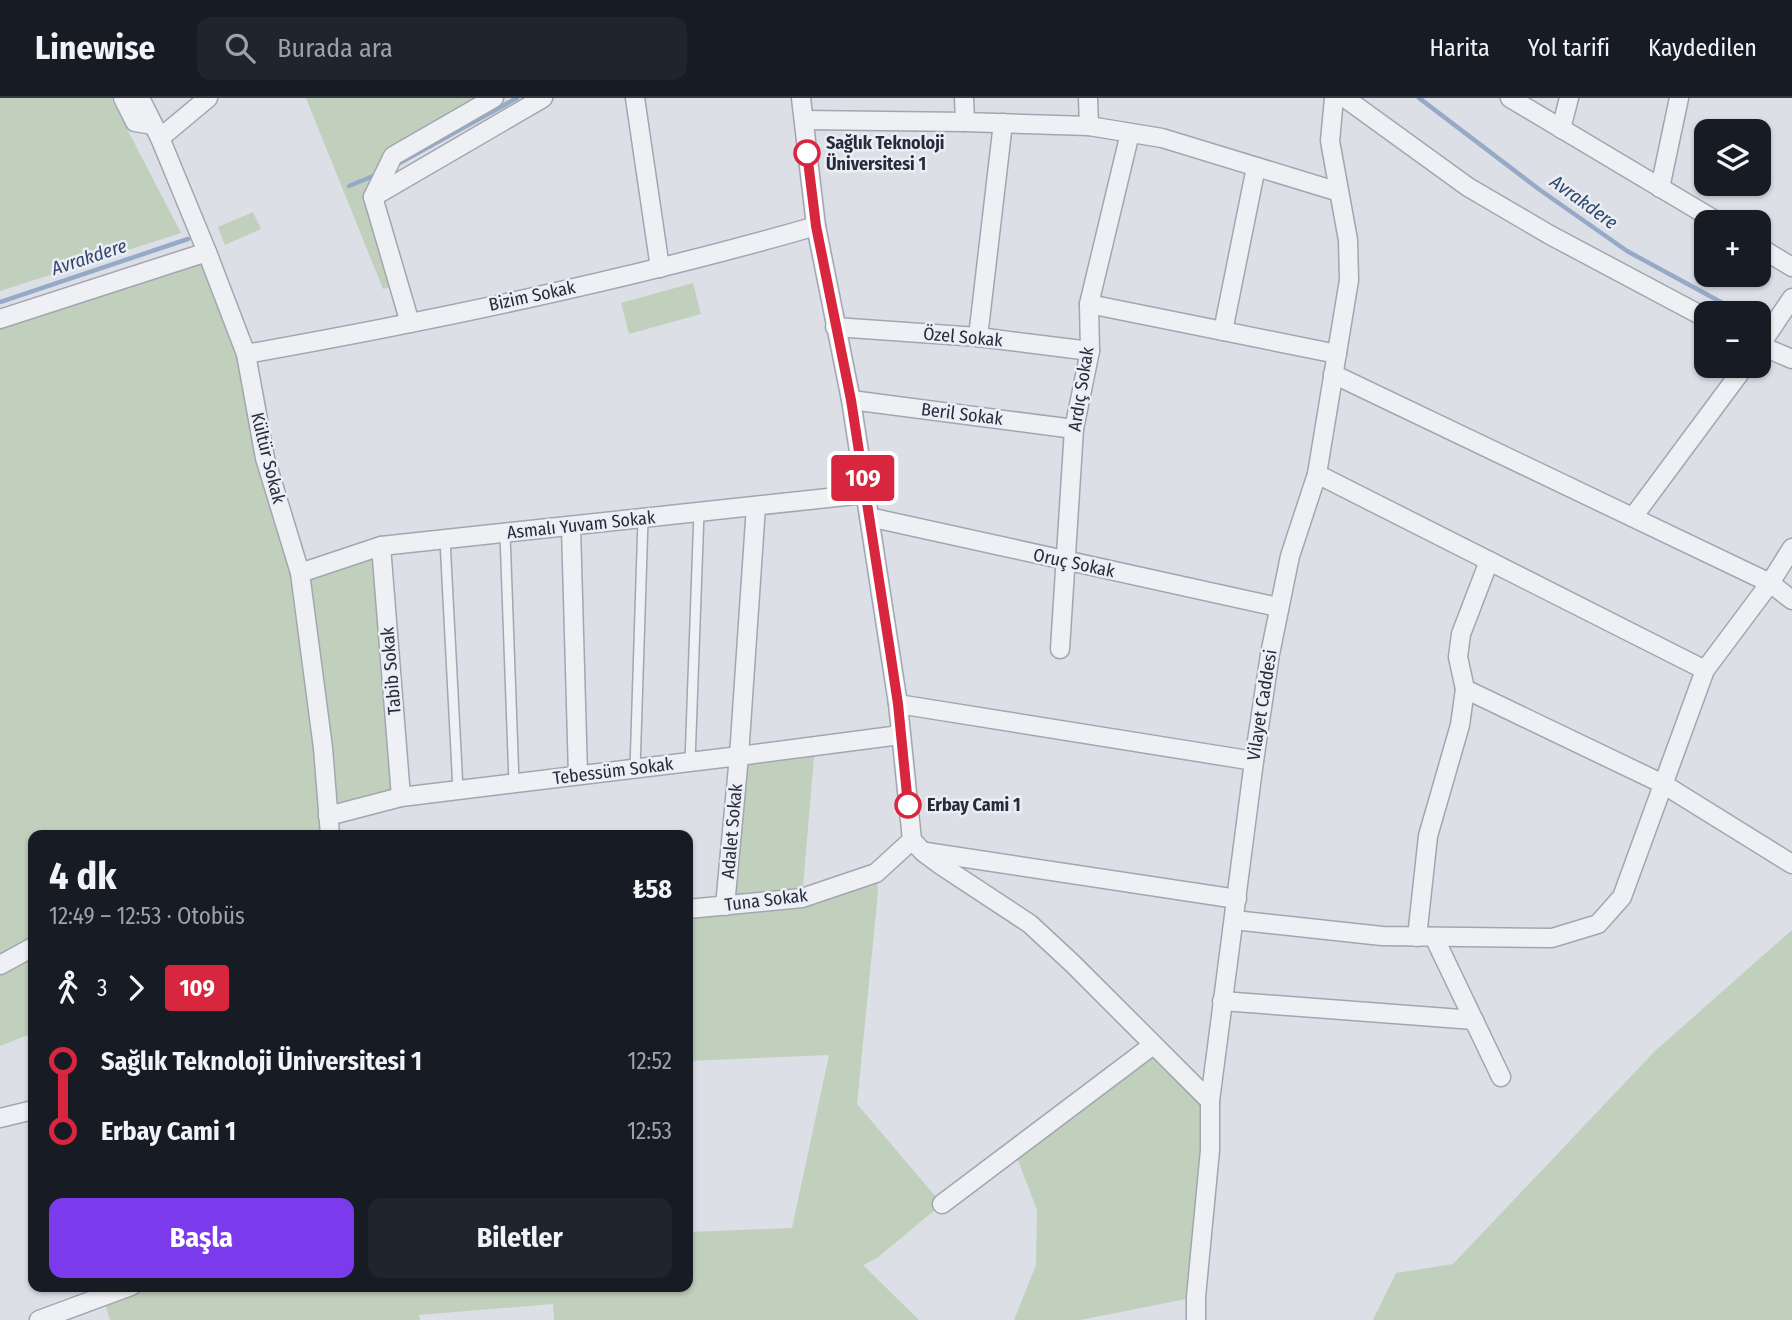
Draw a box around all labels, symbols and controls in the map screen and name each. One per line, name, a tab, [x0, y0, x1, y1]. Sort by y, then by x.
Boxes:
search box	[197, 17, 687, 80]
text: Linewise	[35, 28, 155, 68]
icon: search	[221, 29, 259, 67]
text: Burada ara	[277, 33, 393, 64]
text: Harita	[1430, 34, 1490, 62]
text: Yol tarifi	[1528, 34, 1610, 62]
text: Kaydedilen	[1648, 34, 1757, 62]
map controls	[1694, 119, 1771, 378]
button: layers	[1694, 119, 1771, 196]
place label: Sağlık Teknoloji Üniversitesi 1	[826, 132, 944, 175]
marker: Sağlık Teknoloji Üniversitesi 1	[794, 140, 820, 166]
water label: Avrakdere	[1545, 169, 1622, 234]
button: +	[1694, 210, 1771, 287]
water label: Avrakdere	[48, 234, 130, 280]
street label: Bizim Sokak	[487, 276, 578, 316]
button: −	[1694, 301, 1771, 378]
street label: Özel Sokak	[922, 323, 1004, 351]
street label: Ardıç Sokak	[1063, 345, 1099, 433]
street label: Beril Sokak	[920, 398, 1005, 430]
street label: Kültür Sokak	[246, 410, 290, 506]
line badge: 109	[823, 455, 903, 501]
text: 109	[845, 464, 881, 492]
street label: Asmalı Yuvam Sokak	[506, 506, 657, 544]
street label: Oruç Sokak	[1031, 544, 1117, 582]
street label: Tabib Sokak	[376, 626, 406, 716]
street label: Vilayet Caddesi	[1242, 648, 1282, 762]
street label: Tebessüm Sokak	[552, 753, 675, 789]
street label: Adalet Sokak	[717, 782, 747, 879]
marker: Erbay Cami 1	[895, 792, 921, 818]
place label: Erbay Cami 1	[927, 794, 1021, 816]
text: 4 dk	[49, 853, 117, 899]
text: ₺58	[632, 874, 672, 905]
street label: Tuna Sokak	[723, 884, 809, 916]
text: 12:49 – 12:53 · Otobüs	[49, 902, 245, 930]
icon: walk	[49, 969, 87, 1007]
icon: forward	[117, 969, 155, 1007]
text: 3	[97, 974, 107, 1002]
text: 109	[179, 974, 215, 1002]
text: Sağlık Teknoloji Üniversitesi 1	[101, 1046, 422, 1077]
text: 12:52	[627, 1047, 672, 1075]
text: Erbay Cami 1	[101, 1116, 236, 1147]
text: 12:53	[627, 1117, 672, 1145]
button: Başla	[49, 1198, 354, 1278]
button: Biletler	[368, 1198, 672, 1278]

